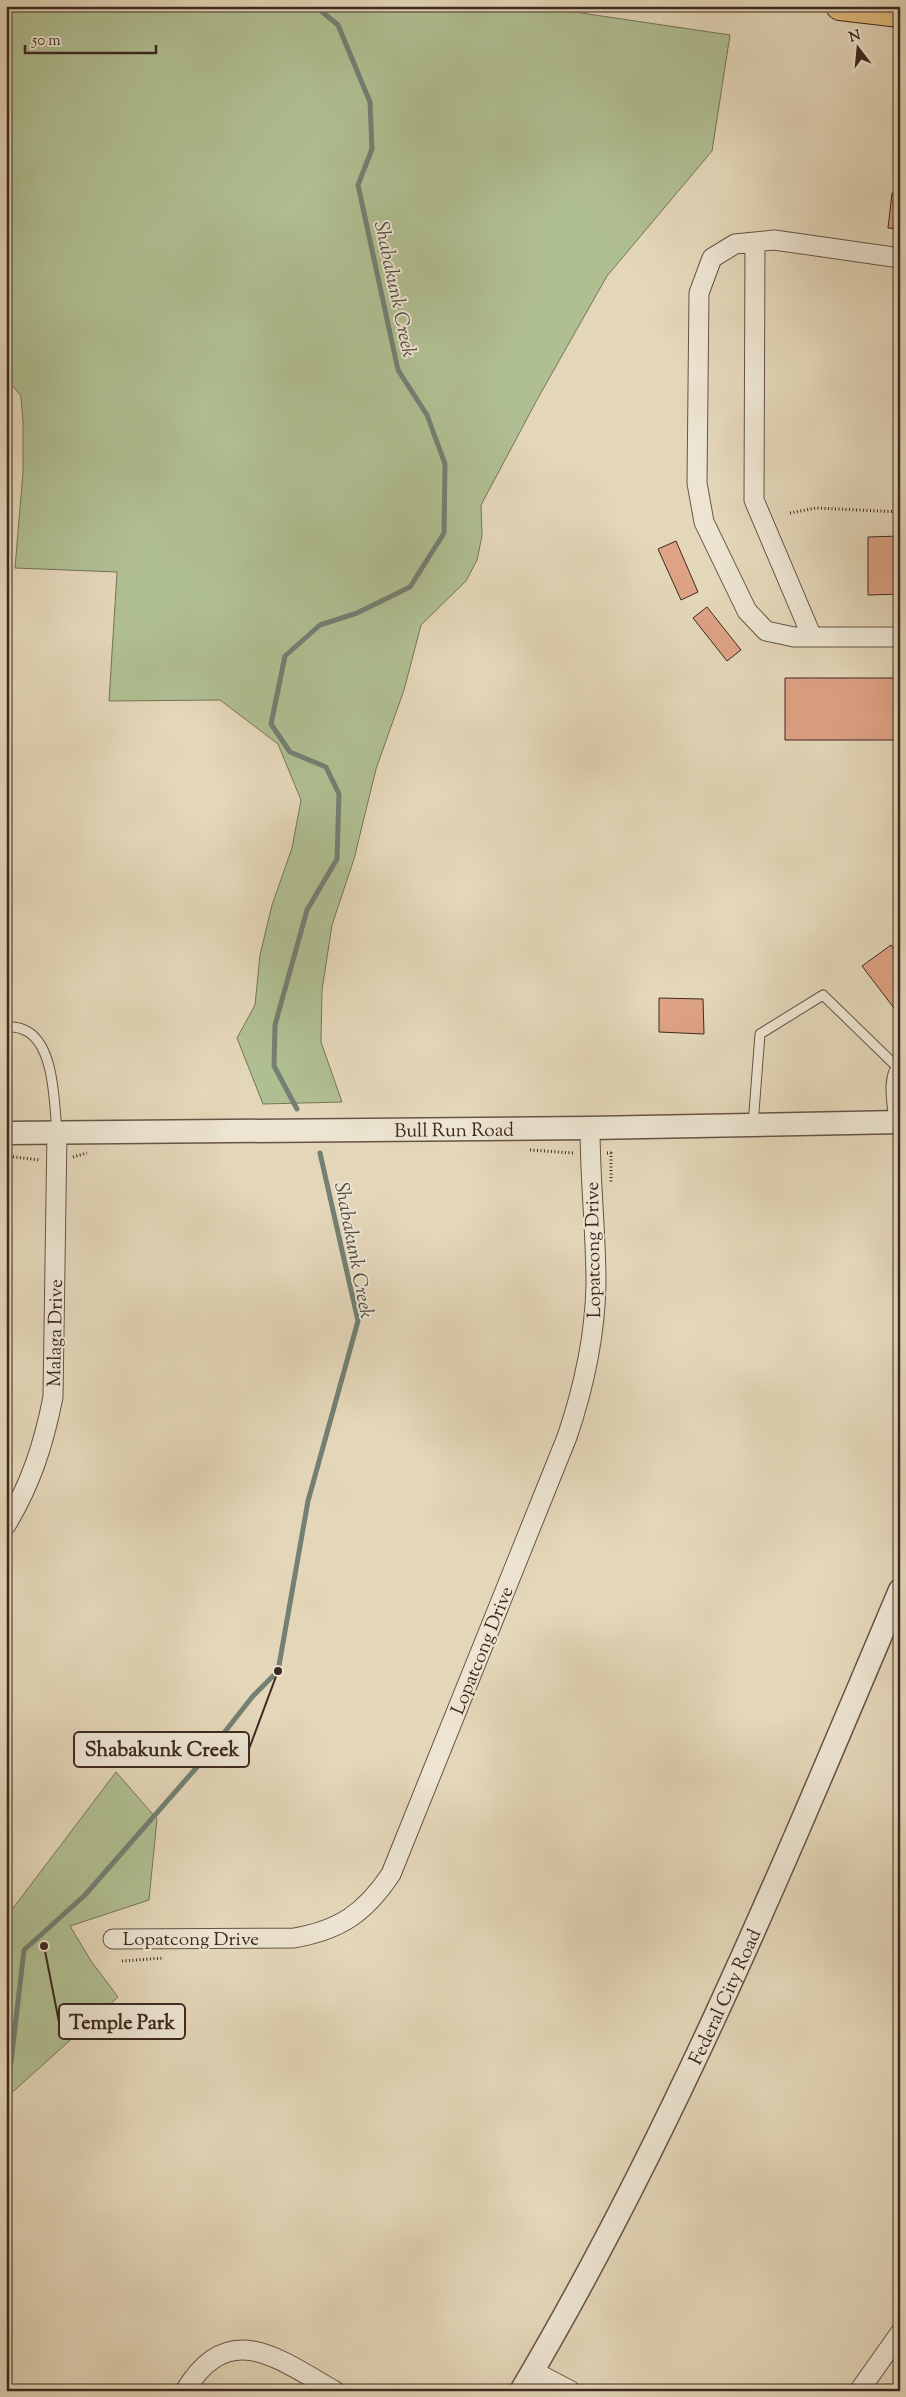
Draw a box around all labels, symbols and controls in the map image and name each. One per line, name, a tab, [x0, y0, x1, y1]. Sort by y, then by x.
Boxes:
scale bar	[25, 22, 156, 54]
north arrow	[834, 22, 884, 72]
text: N	[847, 26, 863, 49]
text: 50 m	[31, 31, 61, 52]
water label: Shabakunk Creek	[365, 219, 422, 360]
street label: Bull Run Road	[394, 1118, 514, 1146]
water label: Shabakunk Creek	[325, 1180, 380, 1321]
street label: Lopatcong Drive	[580, 1181, 609, 1318]
street label: Malaga Drive	[42, 1279, 71, 1387]
street label: Lopatcong Drive	[445, 1583, 521, 1719]
callout: Shabakunk Creek	[74, 1732, 249, 1767]
text: Shabakunk Creek	[85, 1737, 239, 1766]
street label: Federal City Road	[683, 1925, 769, 2070]
street label: Lopatcong Drive	[123, 1927, 259, 1954]
callout: Temple Park	[59, 2004, 185, 2039]
text: Temple Park	[69, 2010, 175, 2039]

